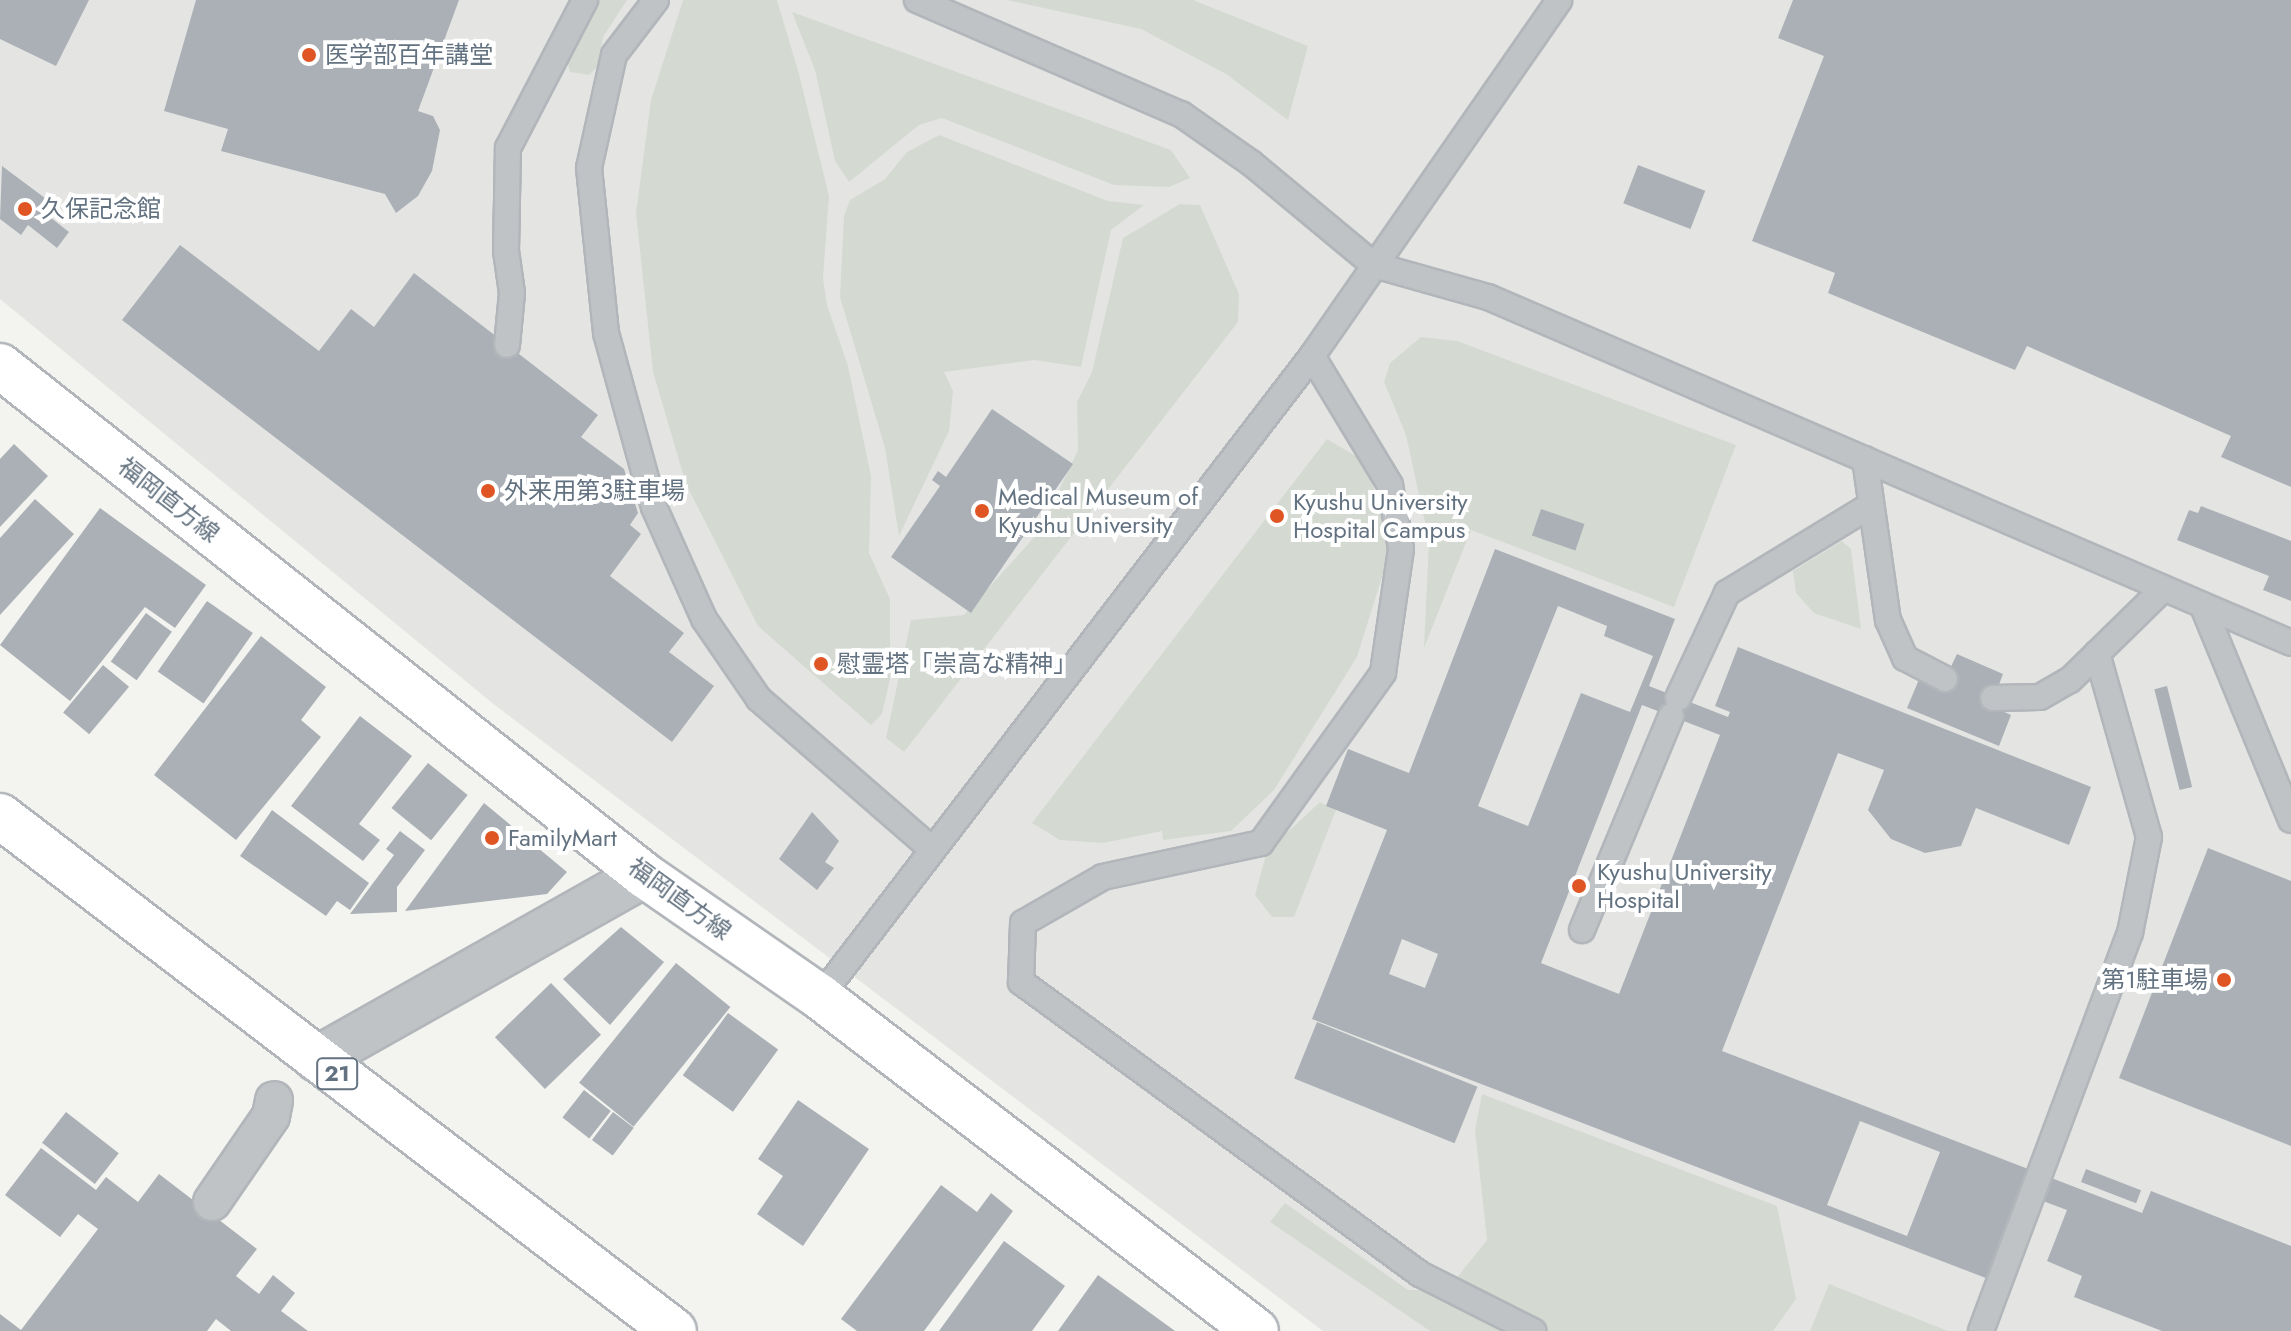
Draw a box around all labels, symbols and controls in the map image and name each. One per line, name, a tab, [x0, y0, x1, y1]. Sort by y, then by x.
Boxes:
place label: 医学部百年講堂	[325, 41, 493, 69]
marker: 医学部百年講堂	[300, 46, 318, 64]
place label: 久保記念館	[41, 195, 161, 223]
marker: 久保記念館	[16, 200, 34, 218]
street label: 福岡直方線	[113, 452, 225, 548]
place label: 外来用第3駐車場	[504, 477, 685, 505]
marker: 外来用第3駐車場	[479, 482, 497, 500]
place label: Medical Museum of Kyushu University	[998, 483, 1198, 539]
place label: Kyushu University Hospital Campus	[1293, 488, 1467, 544]
marker: Medical Museum of Kyushu University	[973, 502, 991, 520]
marker: Kyushu University Hospital Campus	[1268, 507, 1286, 525]
place label: 慰霊塔「崇高な精神」	[837, 650, 1077, 678]
marker: 慰霊塔「崇高な精神」	[812, 655, 830, 673]
place label: FamilyMart	[508, 824, 617, 852]
marker: FamilyMart	[483, 829, 501, 847]
street label: 福岡直方線	[623, 852, 737, 946]
place label: Kyushu University Hospital	[1597, 858, 1771, 914]
marker: Kyushu University Hospital	[1568, 875, 1590, 897]
place label: 第1駐車場	[2101, 966, 2208, 994]
marker: 第1駐車場	[2215, 971, 2233, 989]
road number: 21	[315, 1056, 359, 1092]

